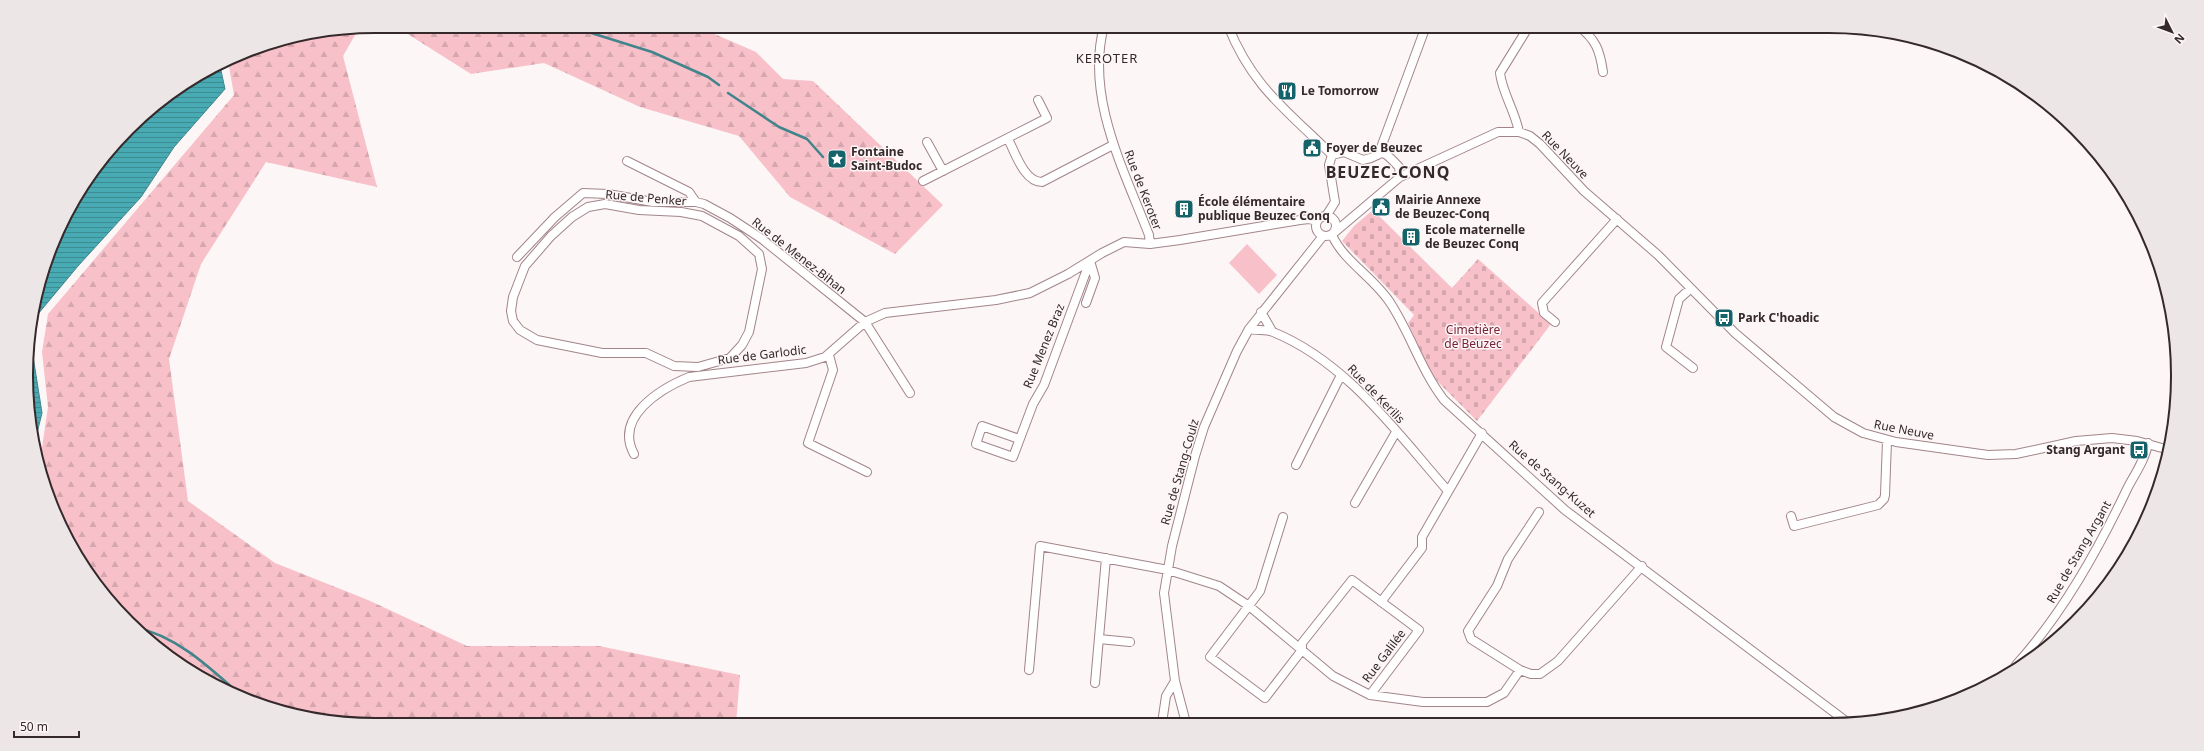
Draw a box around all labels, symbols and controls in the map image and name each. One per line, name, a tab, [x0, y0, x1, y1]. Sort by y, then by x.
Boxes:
north arrow	[2152, 12, 2192, 52]
text: N	[2171, 31, 2188, 47]
district label: KEROTER	[1076, 49, 1138, 67]
restaurant icon: Le Tomorrow	[1276, 80, 1298, 102]
place label: Le Tomorrow	[1301, 82, 1380, 99]
street label: Rue Neuve	[1538, 127, 1593, 183]
public building icon: Foyer de Beuzec	[1301, 137, 1323, 159]
place label: Foyer de Beuzec	[1326, 139, 1422, 156]
place label: Fontaine Saint-Budoc	[851, 143, 922, 174]
street label: Rue de Keroter	[1120, 147, 1167, 232]
place icon: Fontaine Saint-Budoc	[826, 148, 848, 170]
district label: BEUZEC-CONQ	[1326, 161, 1450, 183]
street label: Rue de Penker	[605, 185, 687, 210]
place label: Mairie Annexe de Beuzec-Conq	[1395, 191, 1490, 222]
place label: École élémentaire publique Beuzec Conq	[1198, 193, 1330, 224]
public building icon: Mairie Annexe de Beuzec-Conq	[1370, 196, 1392, 218]
building icon: École élémentaire publique Beuzec Conq	[1173, 198, 1195, 220]
street label: Rue de Menez-Bihan	[748, 213, 850, 298]
place label: Ecole maternelle de Beuzec Conq	[1425, 221, 1525, 252]
building icon: Ecole maternelle de Beuzec Conq	[1400, 226, 1422, 248]
street label: Rue Menez Braz	[1019, 301, 1068, 391]
bus stop icon: Park C'hoadic	[1713, 307, 1735, 329]
place label: Park C'hoadic	[1738, 309, 1819, 326]
park label: Cimetière de Beuzec	[1444, 321, 1502, 352]
street label: Rue de Garlodic	[717, 341, 807, 368]
street label: Rue de Kerilis	[1344, 360, 1409, 427]
street label: Rue Neuve	[1873, 415, 1936, 444]
street label: Rue de Stang-Coulz	[1156, 417, 1203, 527]
street label: Rue de Stang-Kuzet	[1505, 436, 1600, 522]
bus stop icon: Stang Argant	[2128, 439, 2150, 461]
place label: Stang Argant	[2046, 441, 2125, 458]
street label: Rue de Stang Argant	[2042, 497, 2115, 606]
street label: Rue Galilée	[1358, 625, 1410, 686]
scale bar	[14, 713, 79, 739]
text: 50 m	[20, 718, 48, 735]

